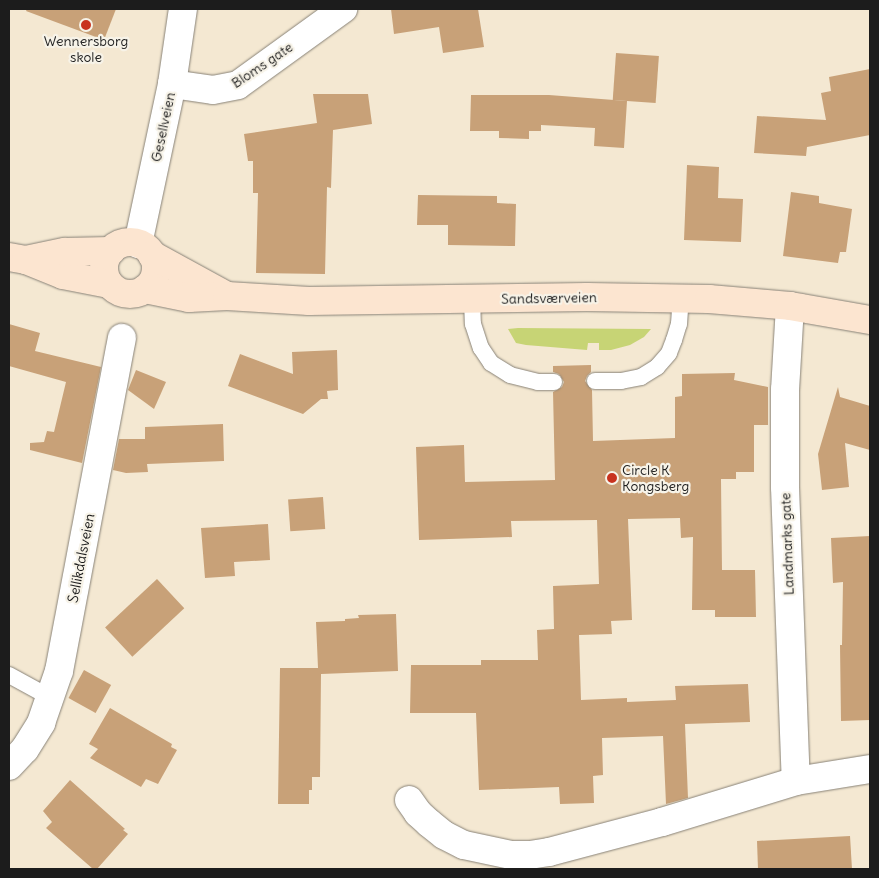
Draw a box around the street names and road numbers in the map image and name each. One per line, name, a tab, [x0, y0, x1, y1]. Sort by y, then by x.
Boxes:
street label: Bloms gate	[228, 38, 296, 92]
street label: Gesellveien	[147, 91, 179, 163]
street label: Sandsværveien	[501, 289, 597, 307]
street label: Landmarks gate	[777, 492, 797, 596]
street label: Sellikdalsveien	[64, 512, 98, 604]

